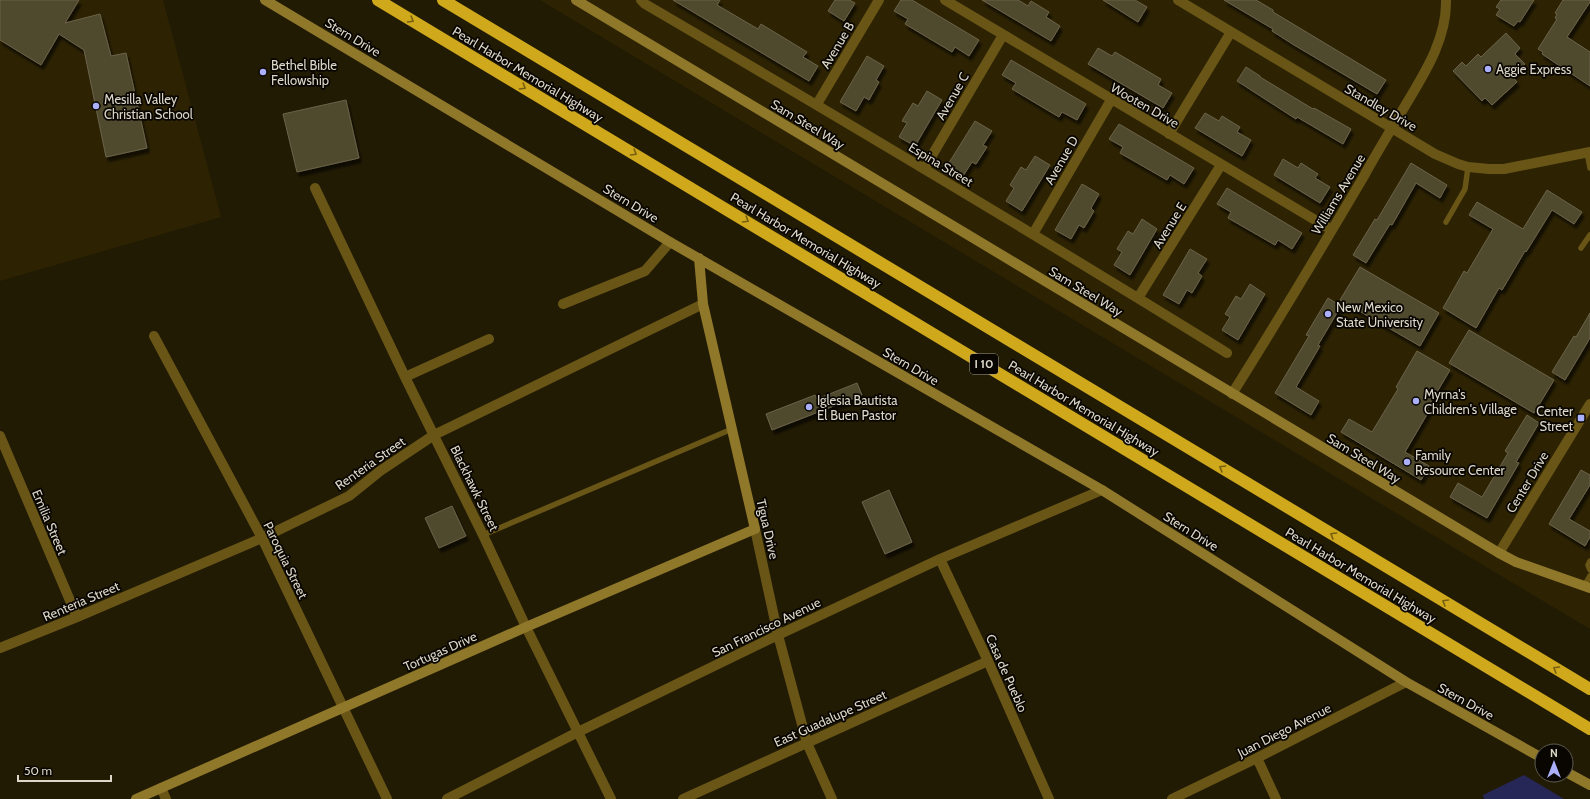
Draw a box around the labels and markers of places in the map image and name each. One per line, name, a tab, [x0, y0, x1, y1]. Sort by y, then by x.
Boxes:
place label: Bethel Bible Fellowship	[271, 57, 337, 88]
place label: Aggie Express	[1496, 61, 1572, 77]
marker: Aggie Express	[1483, 64, 1493, 74]
marker: Bethel Bible Fellowship	[258, 67, 268, 77]
place label: Mesilla Valley Christian School	[104, 91, 193, 122]
marker: Mesilla Valley Christian School	[91, 101, 101, 111]
place label: New Mexico State University	[1336, 299, 1424, 330]
marker: New Mexico State University	[1323, 309, 1333, 319]
place label: Myrna's Children's Village	[1424, 386, 1517, 417]
place label: Iglesia Bautista El Buen Pastor	[817, 392, 898, 423]
marker: Myrna's Children's Village	[1411, 396, 1421, 406]
marker: Iglesia Bautista El Buen Pastor	[804, 402, 814, 412]
place label: Center Street	[1536, 403, 1574, 434]
marker: Center Street	[1576, 413, 1586, 423]
place label: Family Resource Center	[1415, 447, 1506, 478]
marker: Family Resource Center	[1402, 457, 1412, 467]

